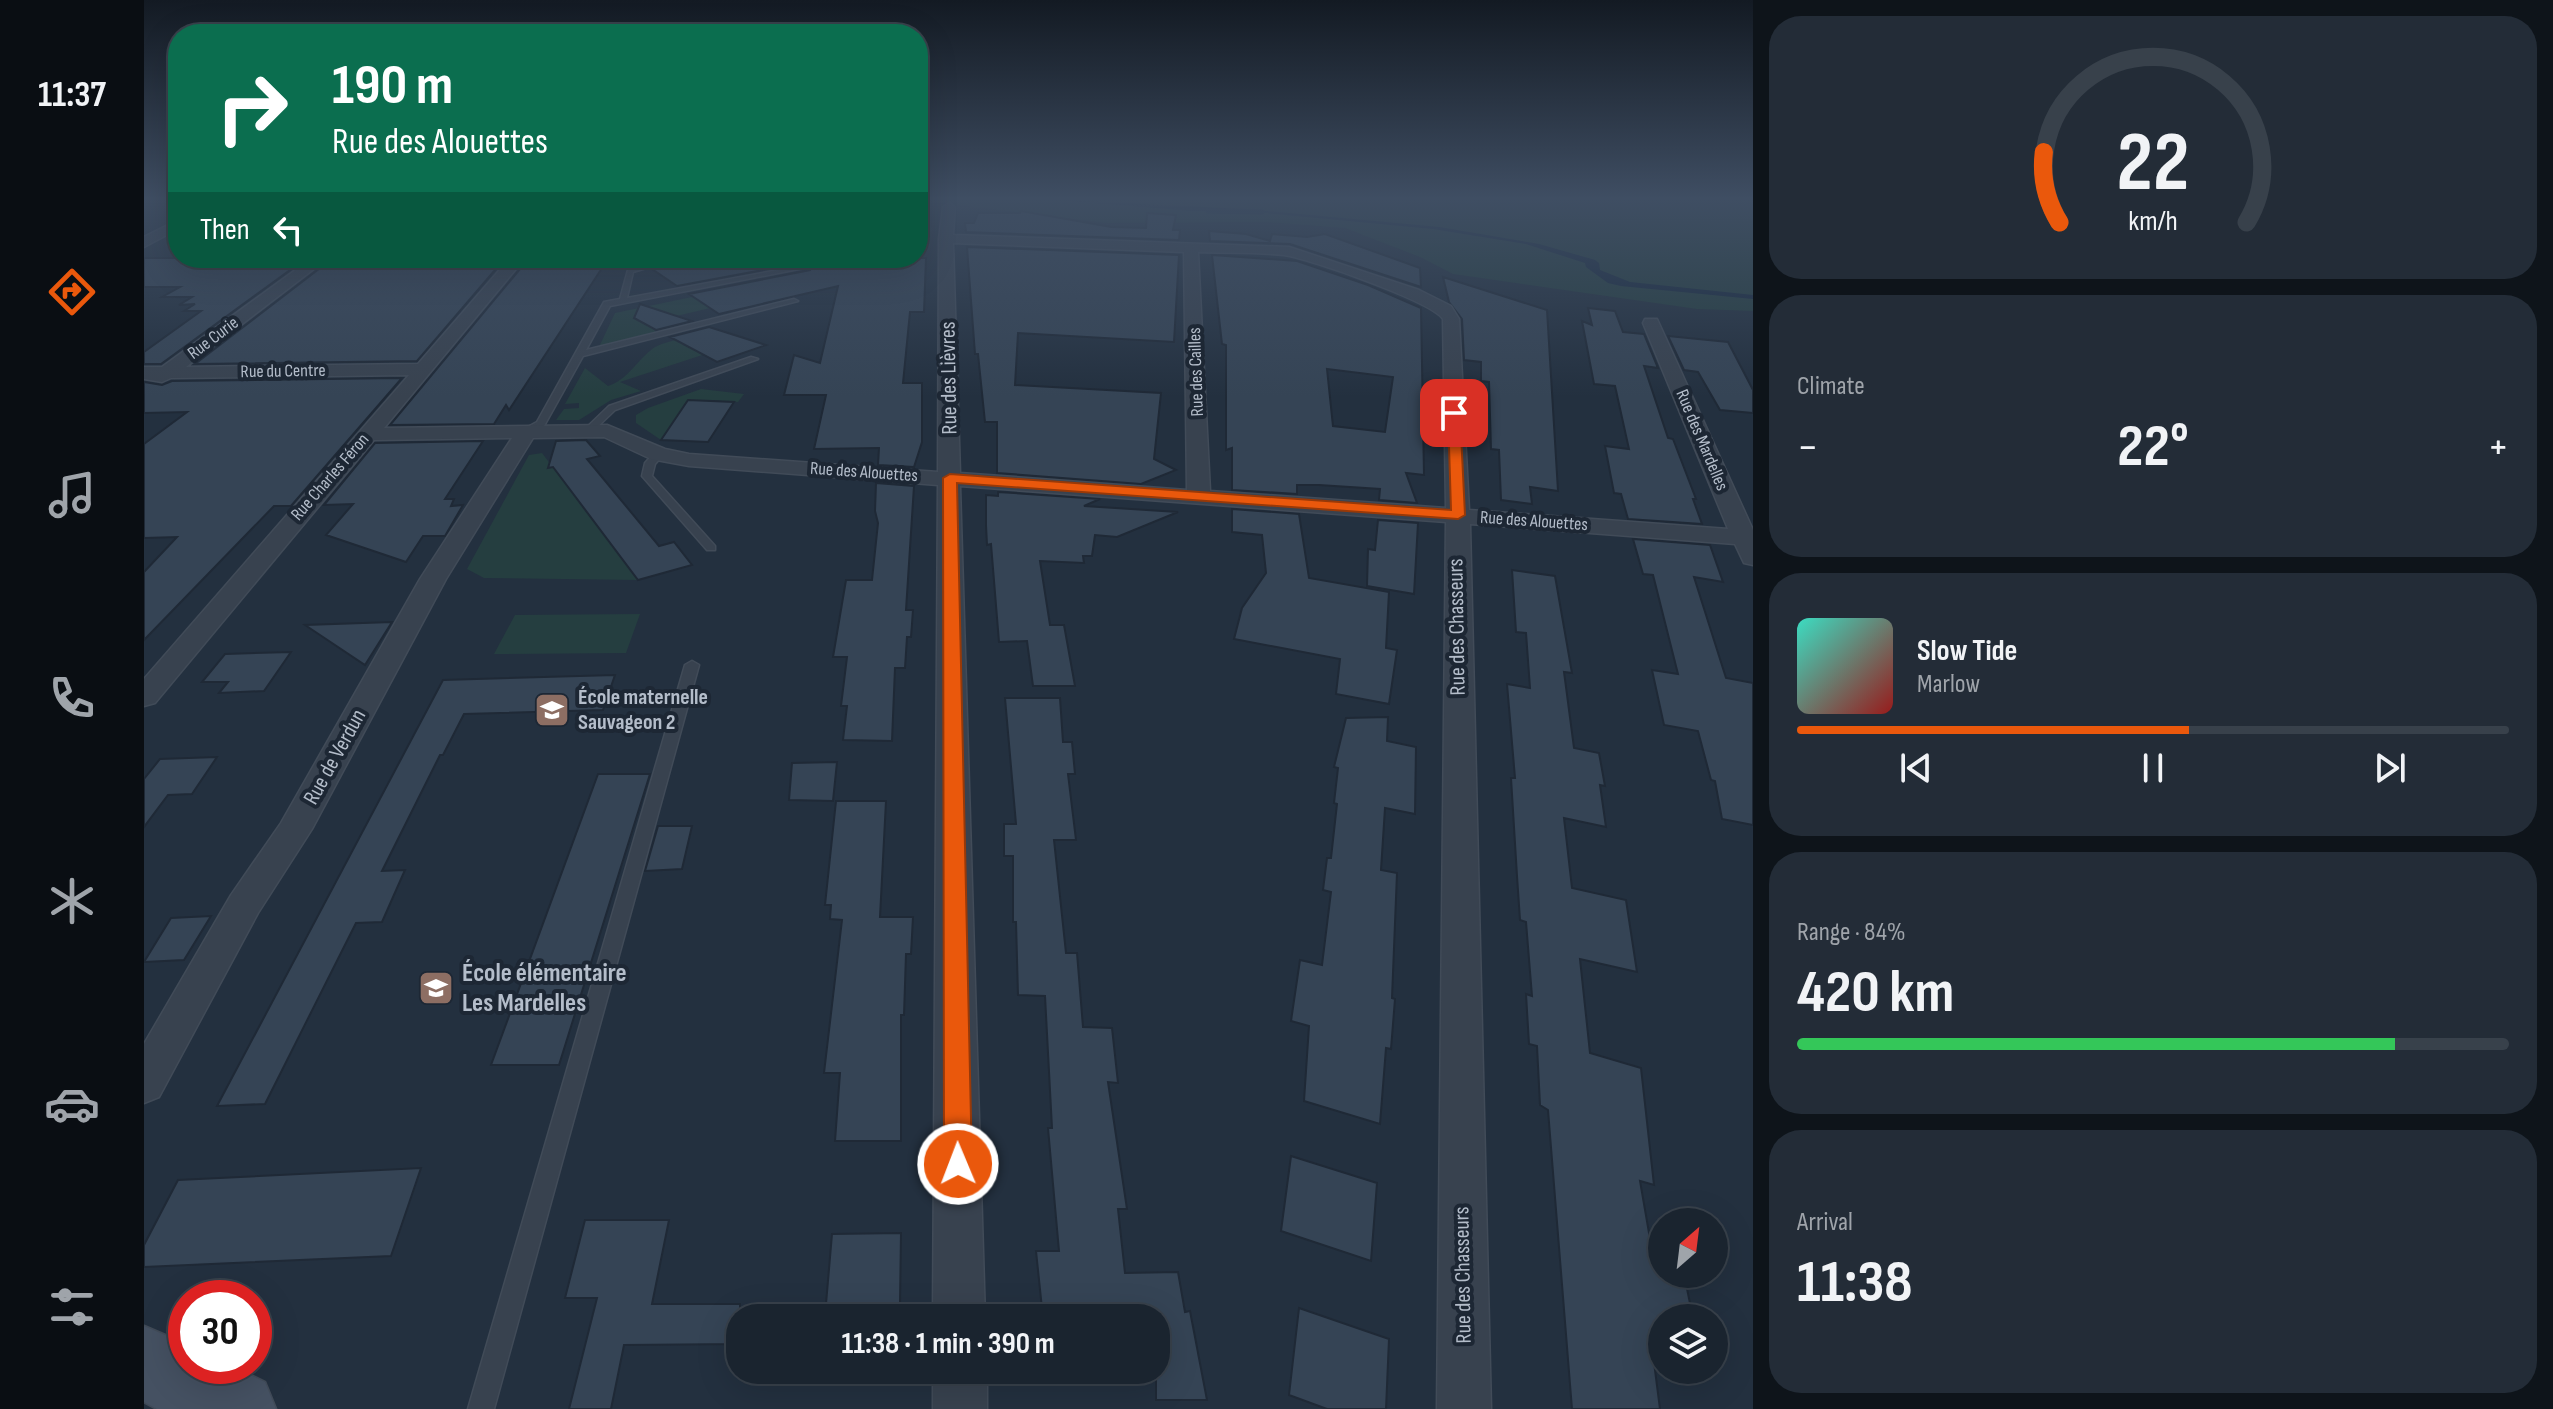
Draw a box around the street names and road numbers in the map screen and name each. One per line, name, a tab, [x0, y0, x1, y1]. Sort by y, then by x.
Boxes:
street label: Rue Curie	[184, 312, 242, 364]
street label: Rue des Lièvres	[935, 321, 963, 435]
street label: Rue des Cailles	[1184, 327, 1208, 417]
street label: Rue du Centre	[240, 360, 326, 382]
street label: Rue des Mardelles	[1671, 386, 1733, 494]
street label: Rue Charles Féron	[287, 429, 373, 525]
street label: Rue des Alouettes	[809, 458, 919, 486]
street label: Rue des Alouettes	[1479, 507, 1589, 535]
street label: Rue des Chasseurs	[1442, 558, 1472, 696]
street label: Rue de Verdun	[298, 705, 372, 809]
street label: Rue des Chasseurs	[1448, 1206, 1478, 1344]

